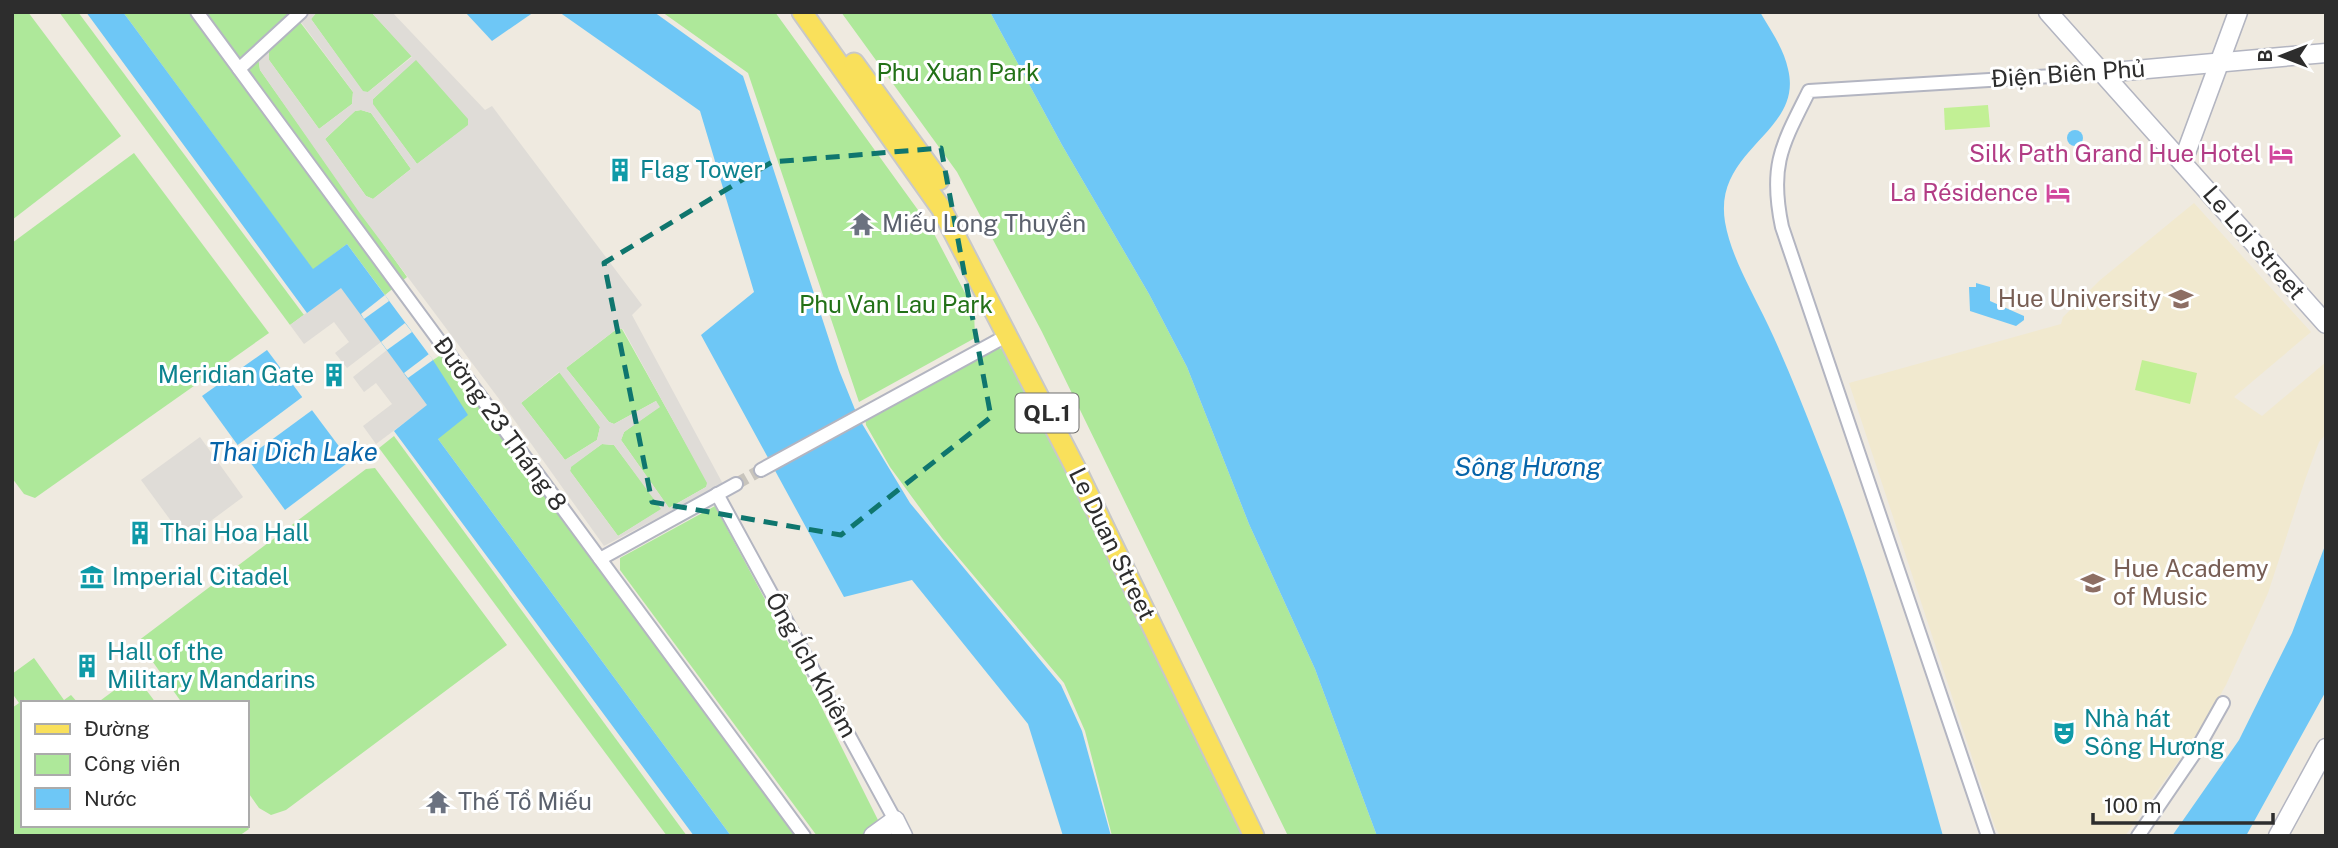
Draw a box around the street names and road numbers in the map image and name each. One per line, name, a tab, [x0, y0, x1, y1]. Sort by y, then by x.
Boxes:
street label: Điện Biên Phủ	[1990, 54, 2146, 92]
street label: Le Loi Street	[2198, 180, 2312, 305]
street label: Đường 23 Tháng 8	[428, 331, 573, 516]
road number: QL.1	[1016, 394, 1078, 432]
street label: Le Duan Street	[1064, 463, 1162, 624]
street label: Ông Ích Khiêm	[760, 587, 863, 742]

